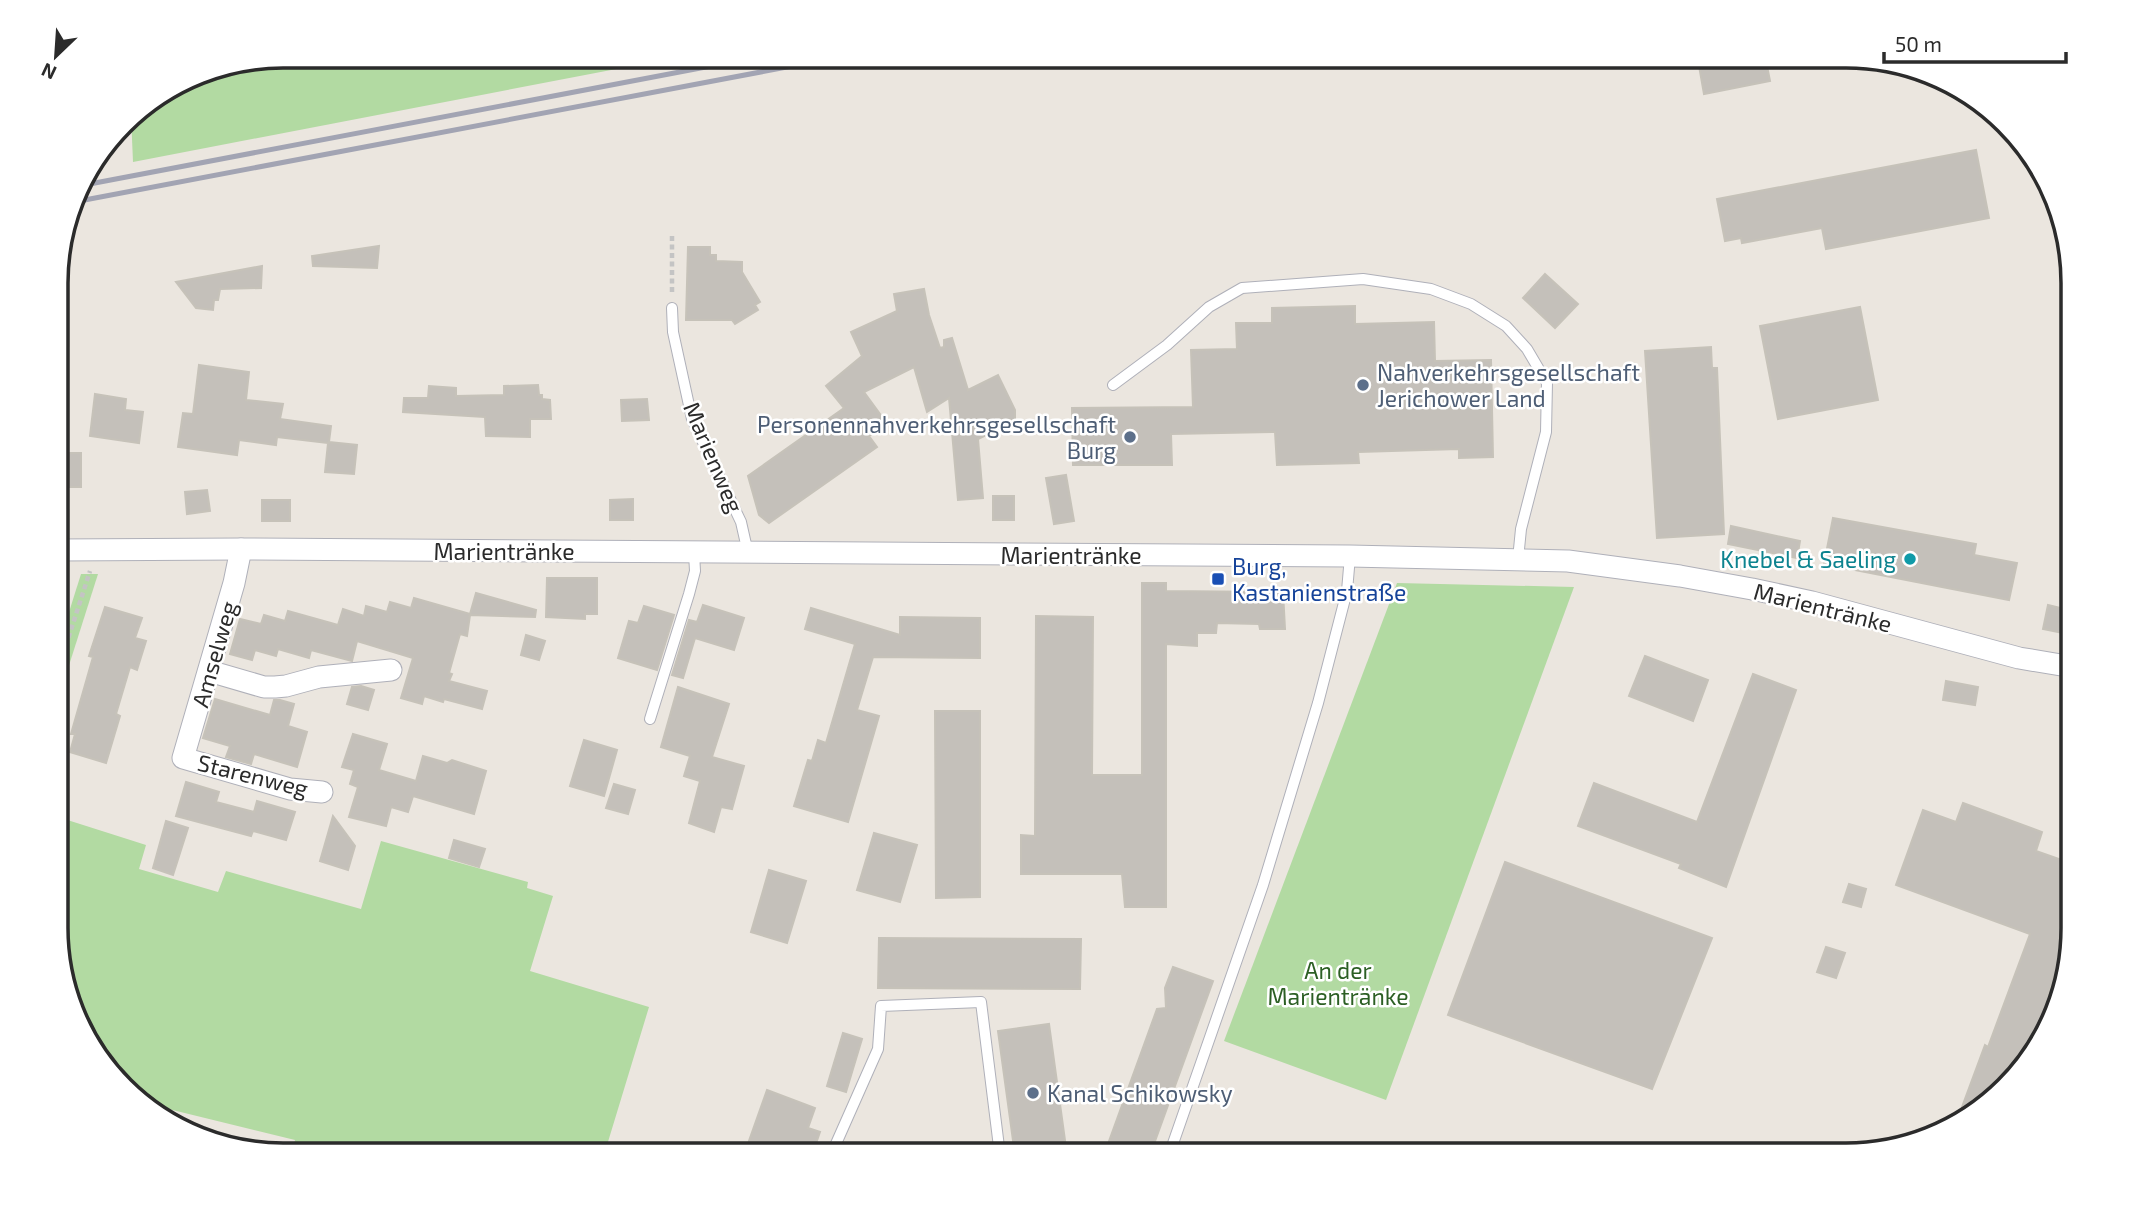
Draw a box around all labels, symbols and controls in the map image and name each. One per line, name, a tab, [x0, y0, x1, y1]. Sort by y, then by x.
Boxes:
north arrow	[21, 21, 91, 91]
scale bar	[1884, 21, 2066, 65]
text: 50 m	[1895, 31, 1942, 56]
text: N	[38, 59, 60, 85]
place label: Nahverkehrsgesellschaft Jerichower Land	[1377, 358, 1640, 412]
marker: Nahverkehrsgesellschaft Jerichower Land	[1355, 377, 1371, 393]
street label: Marienweg	[678, 397, 750, 517]
place label: Personennahverkehrsgesellschaft Burg	[757, 410, 1116, 464]
marker: Personennahverkehrsgesellschaft Burg	[1122, 429, 1138, 445]
street label: Marientränke	[433, 537, 575, 565]
street label: Marientränke	[1000, 541, 1142, 569]
place label: Knebel & Saeling	[1720, 545, 1896, 573]
marker: Knebel & Saeling	[1902, 551, 1918, 567]
place label: Burg, Kastanienstraße	[1232, 552, 1406, 606]
marker: Burg, Kastanienstraße	[1210, 571, 1226, 587]
street label: Marientränke	[1751, 576, 1895, 638]
street label: Amselweg	[186, 598, 243, 710]
street label: Starenweg	[195, 748, 311, 802]
park label: An der Marientränke	[1267, 956, 1409, 1010]
place label: Kanal Schikowsky	[1047, 1079, 1233, 1107]
marker: Kanal Schikowsky	[1025, 1085, 1041, 1101]

